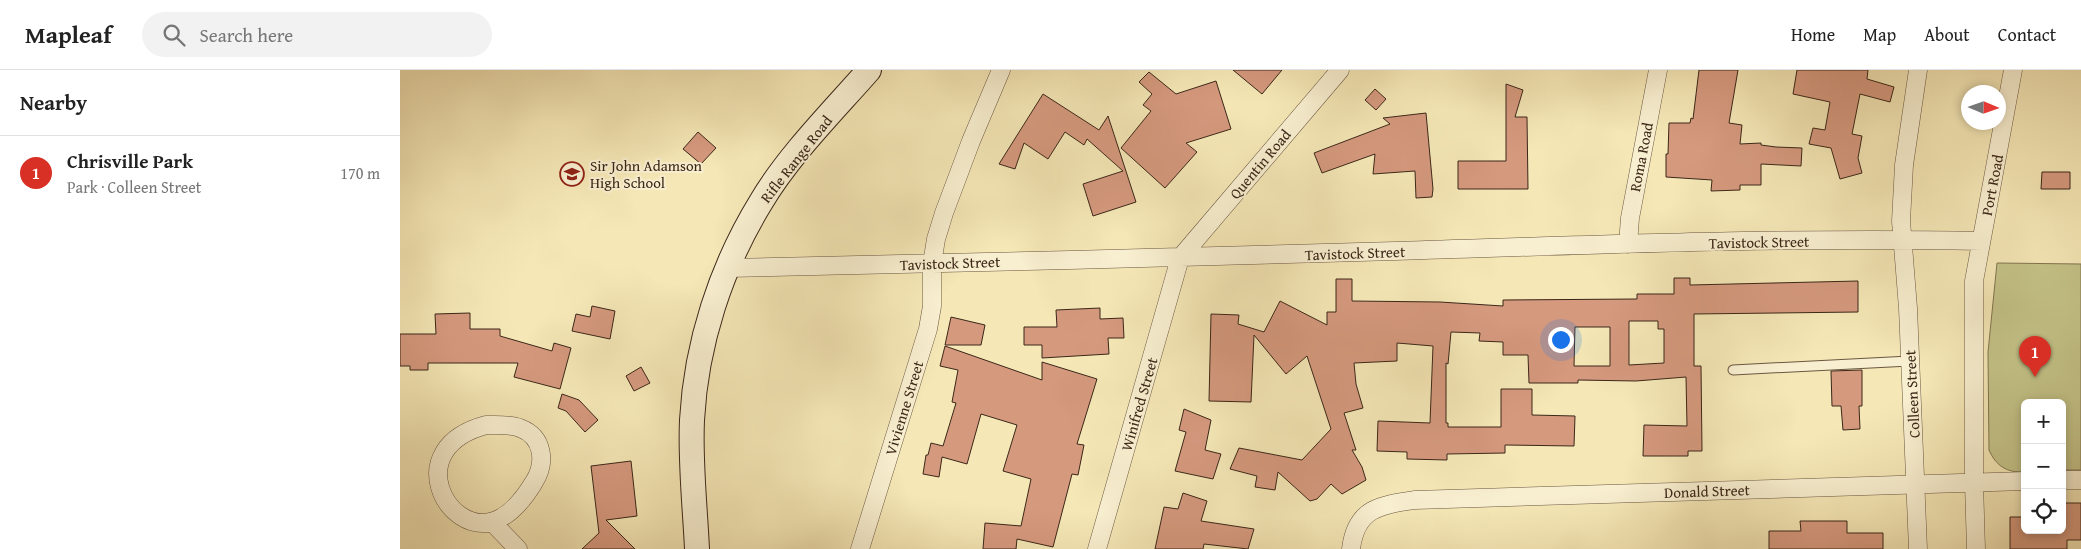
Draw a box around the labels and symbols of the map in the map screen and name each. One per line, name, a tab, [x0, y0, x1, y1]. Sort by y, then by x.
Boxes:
north arrow	[1961, 85, 2006, 130]
street label: Rifle Range Road	[755, 111, 837, 207]
street label: Roma Road	[1624, 120, 1658, 194]
street label: Quentin Road	[1225, 125, 1295, 203]
street label: Port Road	[1976, 153, 2008, 217]
place label: Sir John Adamson High School	[590, 155, 703, 193]
school or university icon: Sir John Adamson High School	[559, 161, 585, 187]
street label: Tavistock Street	[1709, 231, 1810, 253]
street label: Tavistock Street	[1304, 241, 1406, 265]
street label: Tavistock Street	[899, 251, 1001, 275]
your location	[1548, 327, 1574, 353]
pin: 1	[2019, 336, 2051, 377]
street label: Colleen Street	[1899, 349, 1925, 438]
street label: Winifred Street	[1116, 354, 1163, 453]
street label: Vivienne Street	[880, 357, 929, 458]
street label: Donald Street	[1664, 479, 1751, 503]

